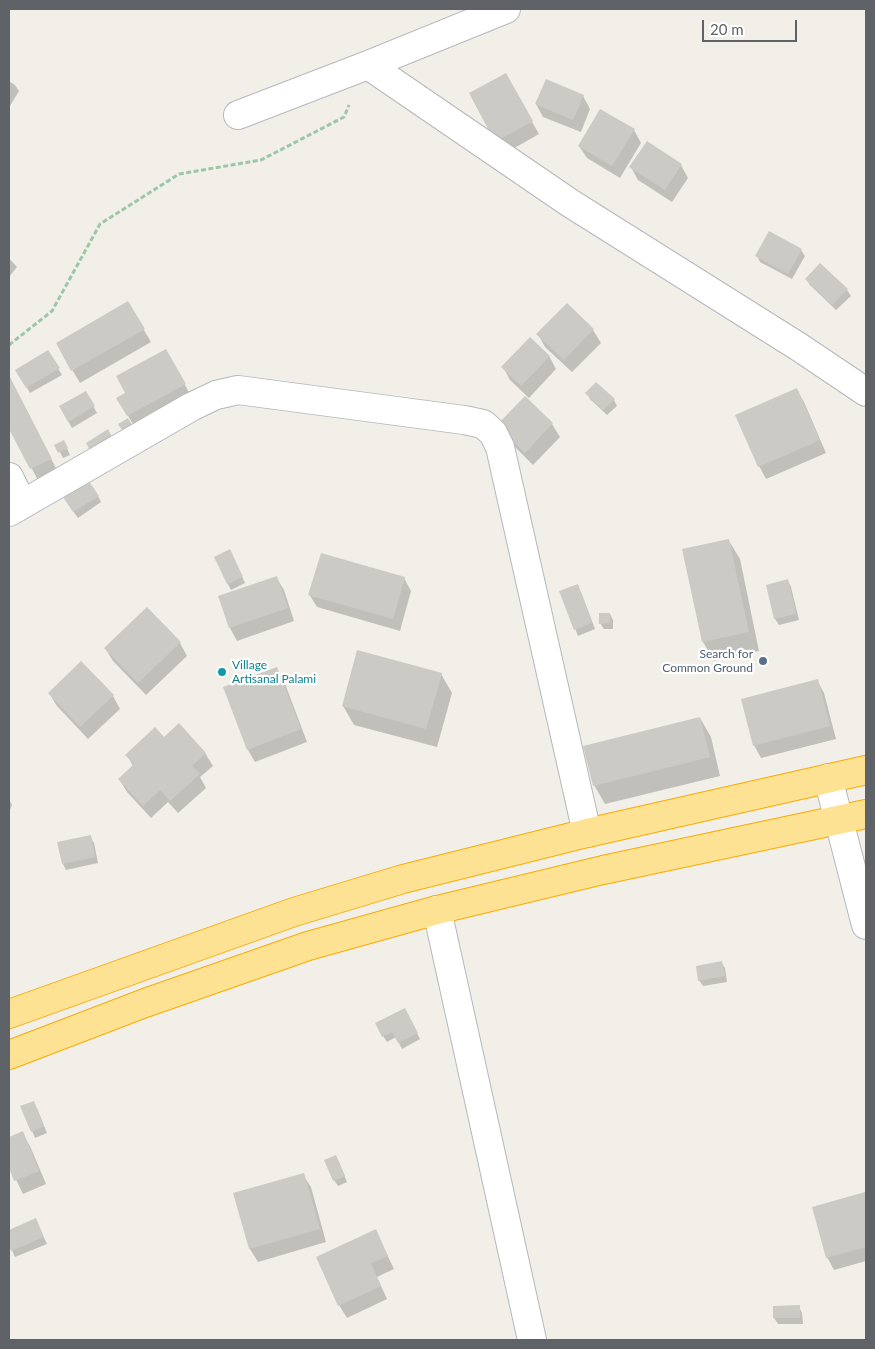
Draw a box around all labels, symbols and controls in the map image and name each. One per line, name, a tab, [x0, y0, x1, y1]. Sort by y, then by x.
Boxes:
scale bar	[705, 10, 800, 42]
text: 20 m	[710, 20, 744, 38]
place label: Search for Common Ground	[662, 647, 753, 675]
marker: Search for Common Ground	[757, 655, 769, 667]
place label: Village Artisanal Palami	[232, 658, 316, 686]
marker: Village Artisanal Palami	[216, 666, 228, 678]

